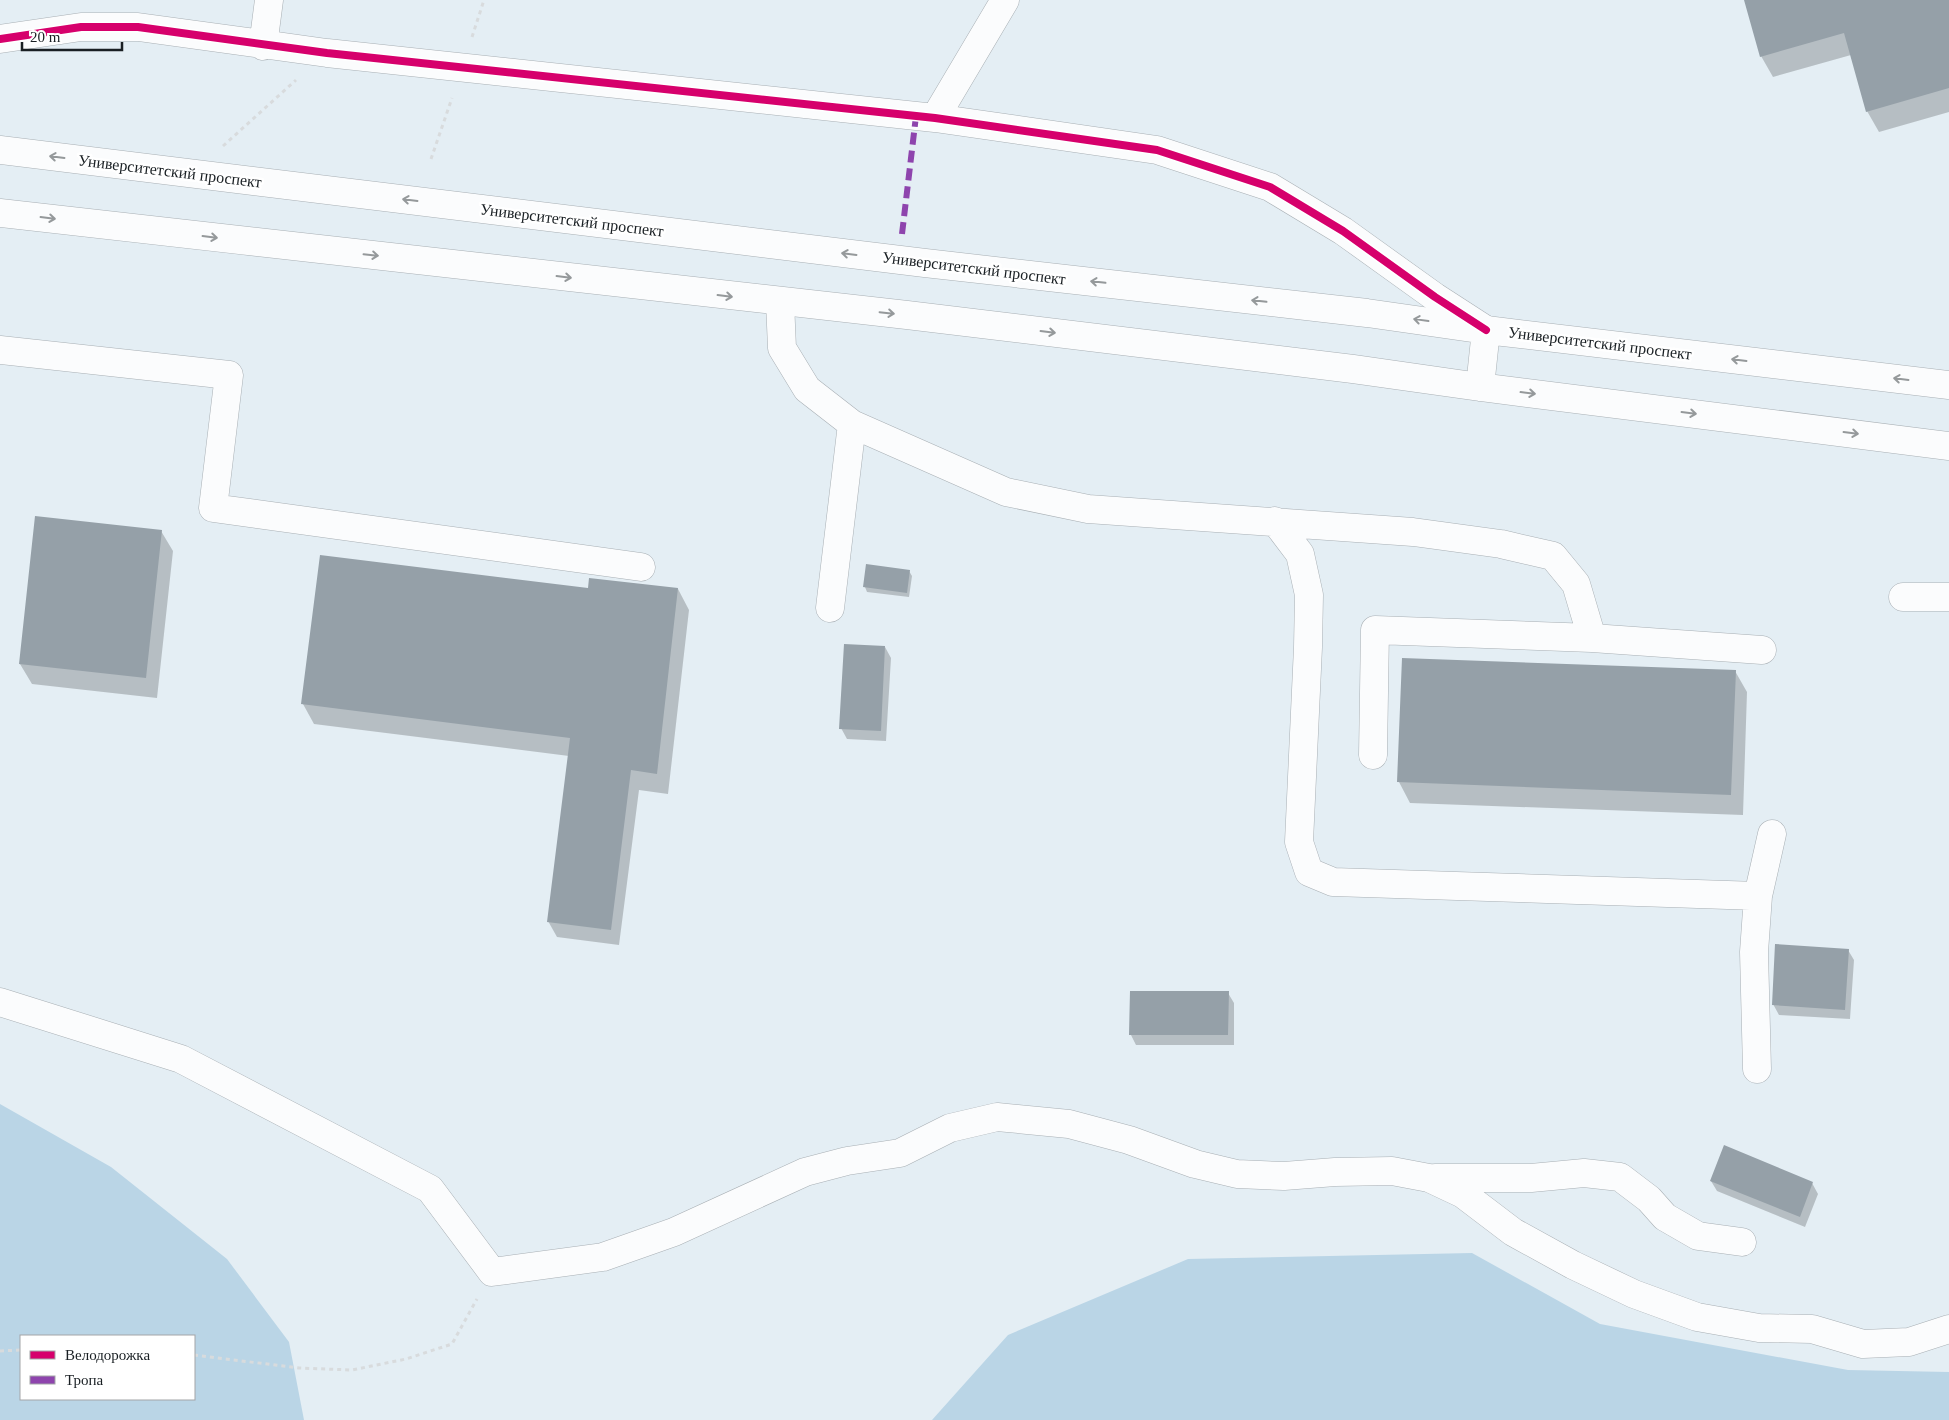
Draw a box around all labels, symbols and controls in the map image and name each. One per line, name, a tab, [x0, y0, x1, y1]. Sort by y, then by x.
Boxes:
scale bar	[22, 20, 122, 52]
text: 20 m	[30, 29, 61, 45]
street label: Университетский проспект	[77, 151, 263, 192]
one-way arrow	[50, 152, 66, 162]
one-way arrow	[402, 195, 418, 205]
street label: Университетский проспект	[479, 200, 665, 241]
one-way arrow	[40, 213, 56, 223]
one-way arrow	[202, 232, 218, 242]
street label: Университетский проспект	[881, 248, 1067, 289]
one-way arrow	[842, 249, 858, 259]
one-way arrow	[363, 250, 379, 260]
one-way arrow	[556, 272, 572, 282]
one-way arrow	[1090, 277, 1106, 287]
one-way arrow	[717, 291, 733, 301]
one-way arrow	[1252, 296, 1268, 306]
one-way arrow	[879, 308, 895, 318]
one-way arrow	[1413, 315, 1429, 325]
street label: Университетский проспект	[1507, 323, 1693, 364]
one-way arrow	[1040, 327, 1056, 337]
one-way arrow	[1732, 355, 1748, 365]
one-way arrow	[1893, 374, 1909, 384]
one-way arrow	[1520, 388, 1536, 398]
one-way arrow	[1681, 408, 1697, 418]
one-way arrow	[1842, 428, 1858, 438]
legend	[20, 1335, 195, 1400]
text: Велодорожка	[65, 1347, 150, 1363]
text: Тропа	[65, 1372, 104, 1388]

